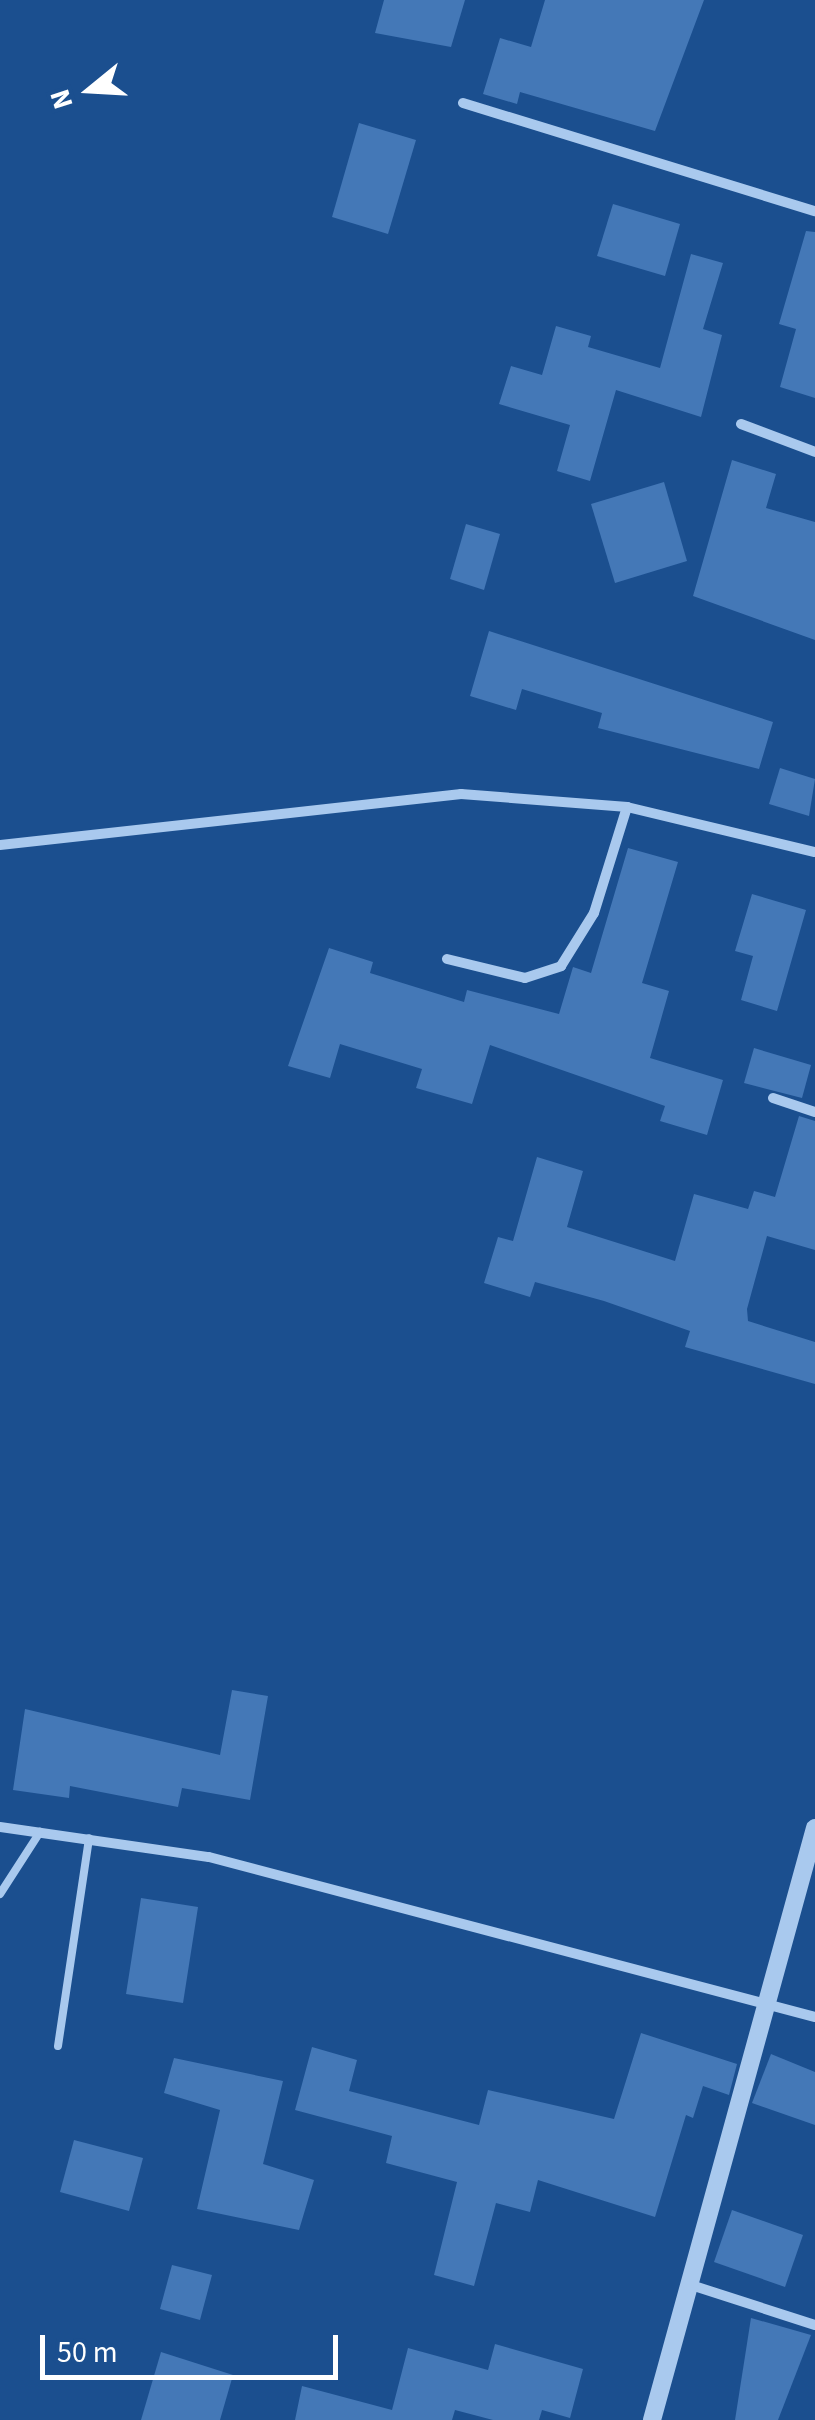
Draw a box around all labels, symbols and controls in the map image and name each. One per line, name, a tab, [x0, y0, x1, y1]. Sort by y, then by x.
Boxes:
north arrow	[40, 40, 140, 140]
text: N	[40, 84, 83, 114]
scale bar	[45, 2315, 342, 2377]
text: 50 m	[57, 2331, 118, 2374]

